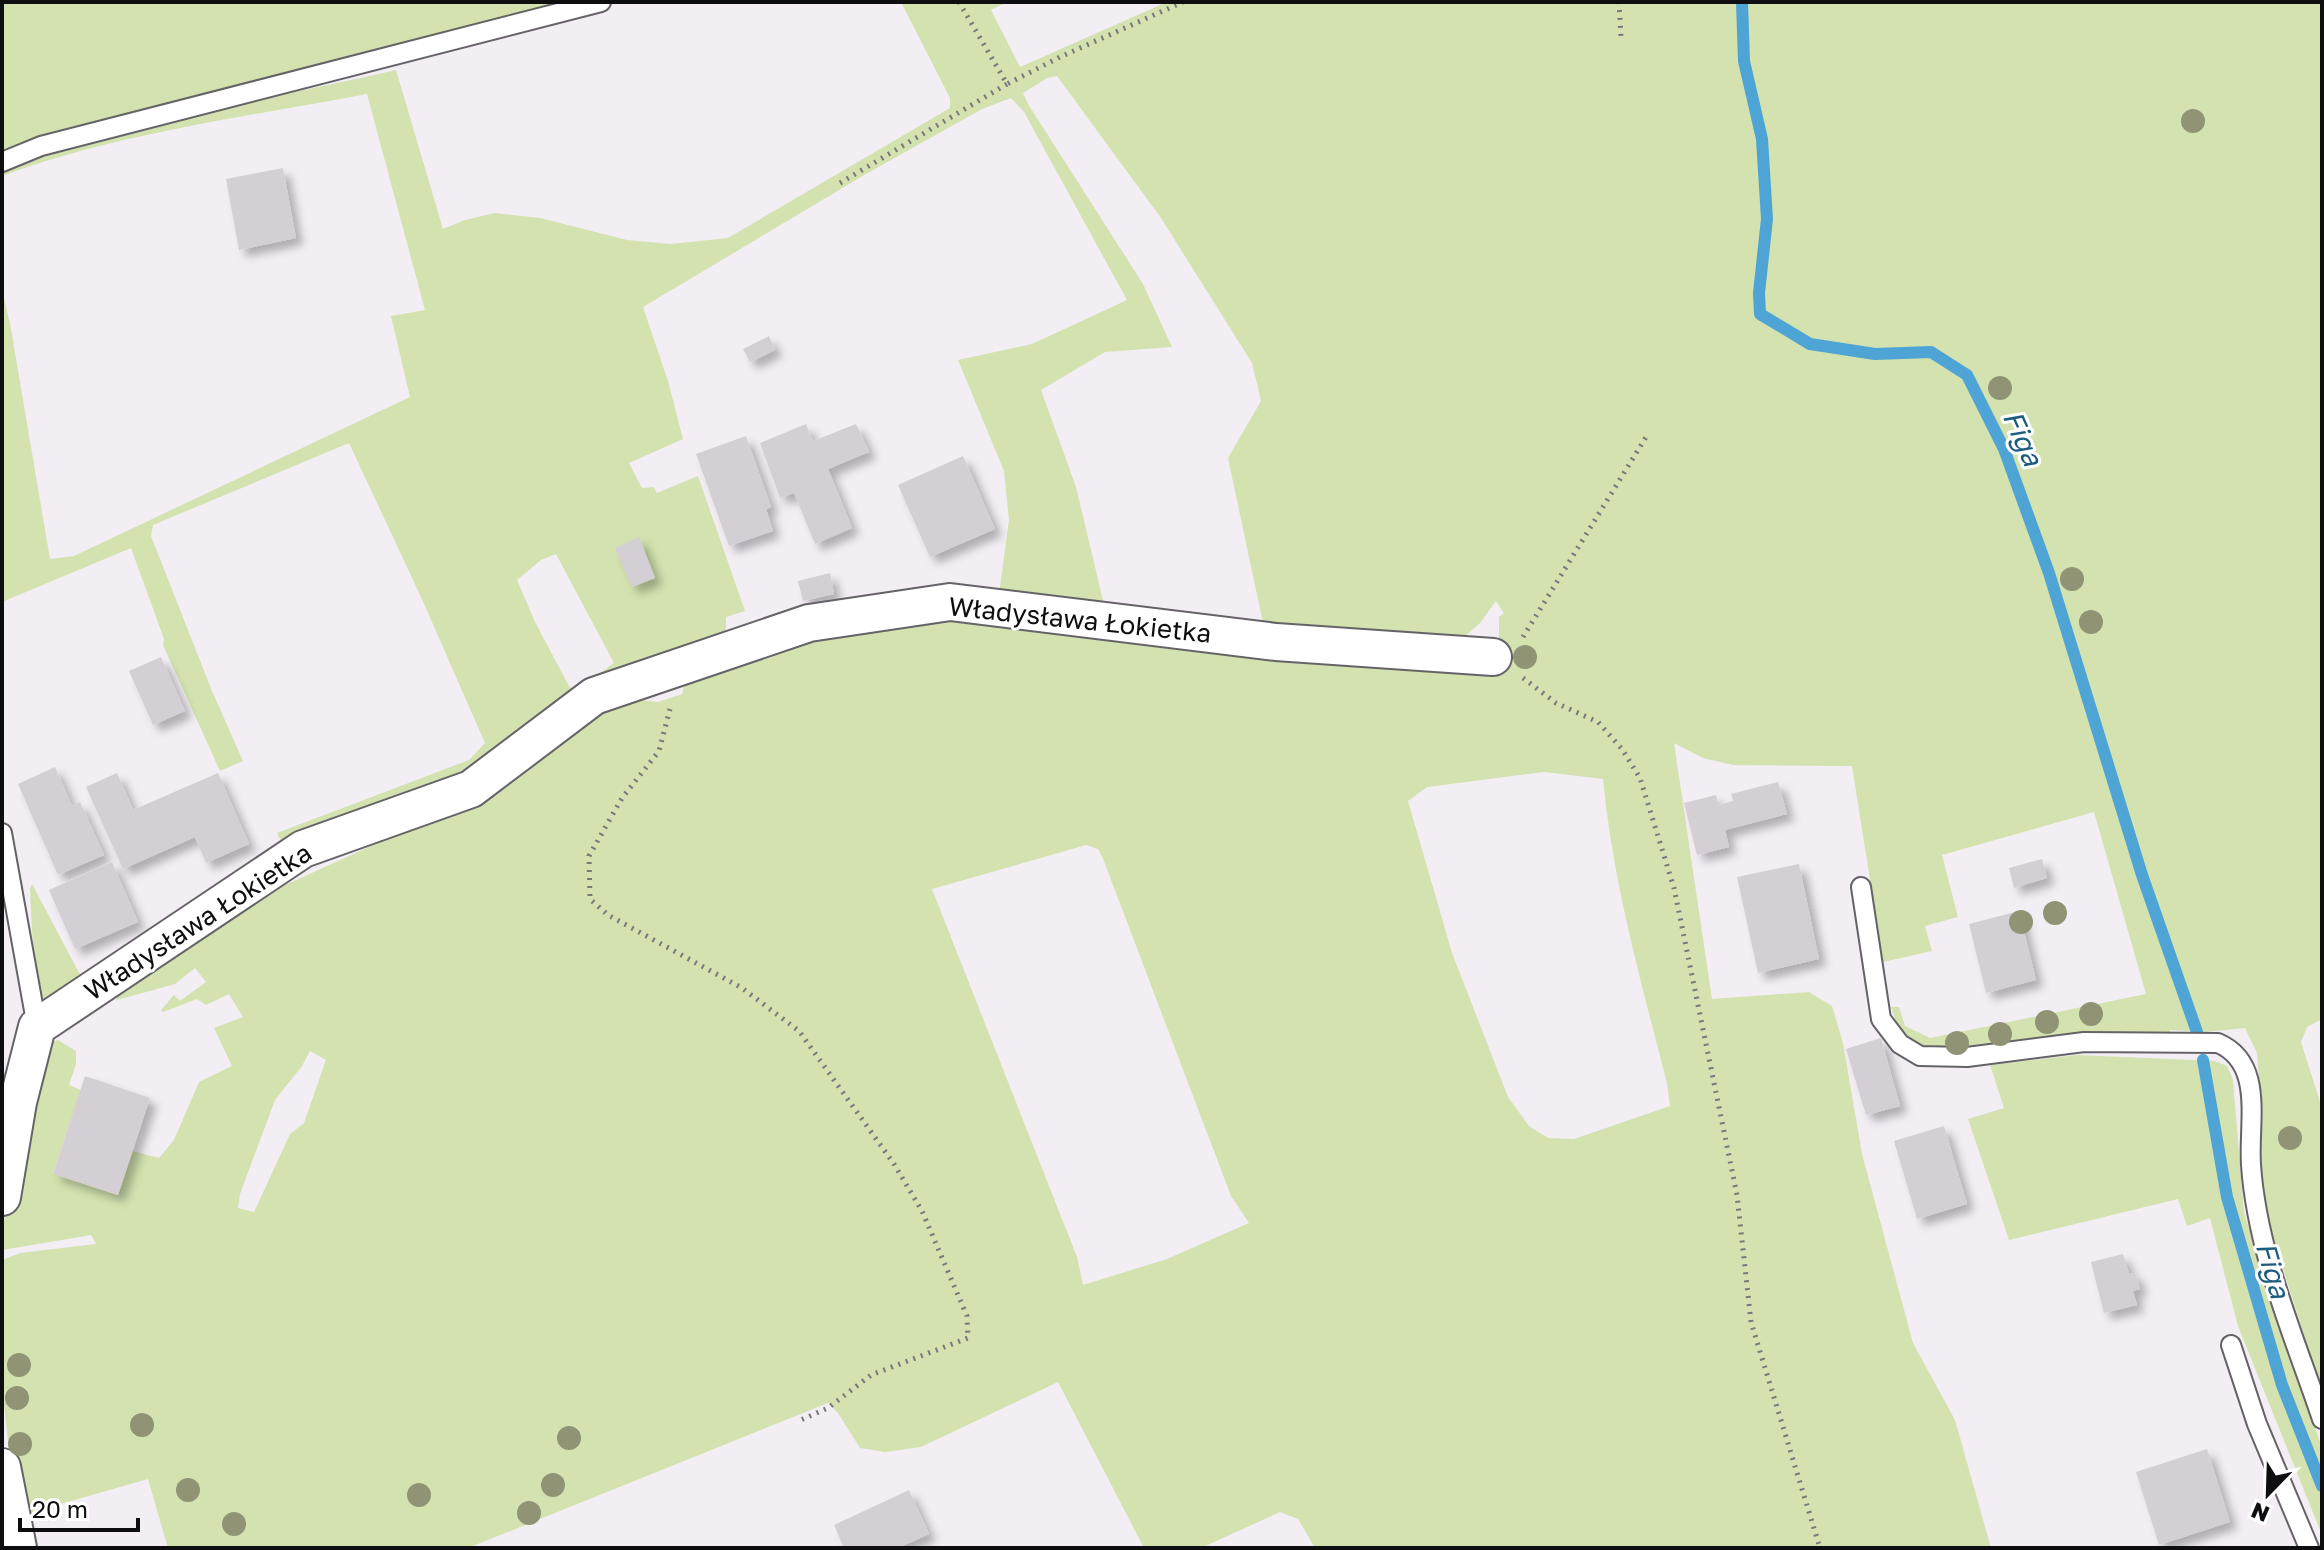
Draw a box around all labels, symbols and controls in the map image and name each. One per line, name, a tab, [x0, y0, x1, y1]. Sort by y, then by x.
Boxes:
water label: Figa	[1997, 405, 2051, 472]
street label: Władysława Łokietka	[947, 590, 1213, 649]
street label: Władysława Łokietka	[78, 837, 317, 1007]
water label: Figa	[2250, 1238, 2298, 1303]
north arrow	[2228, 1454, 2308, 1534]
scale bar	[20, 1482, 138, 1532]
text: 20 m	[32, 1494, 88, 1523]
text: N	[2247, 1497, 2273, 1529]

